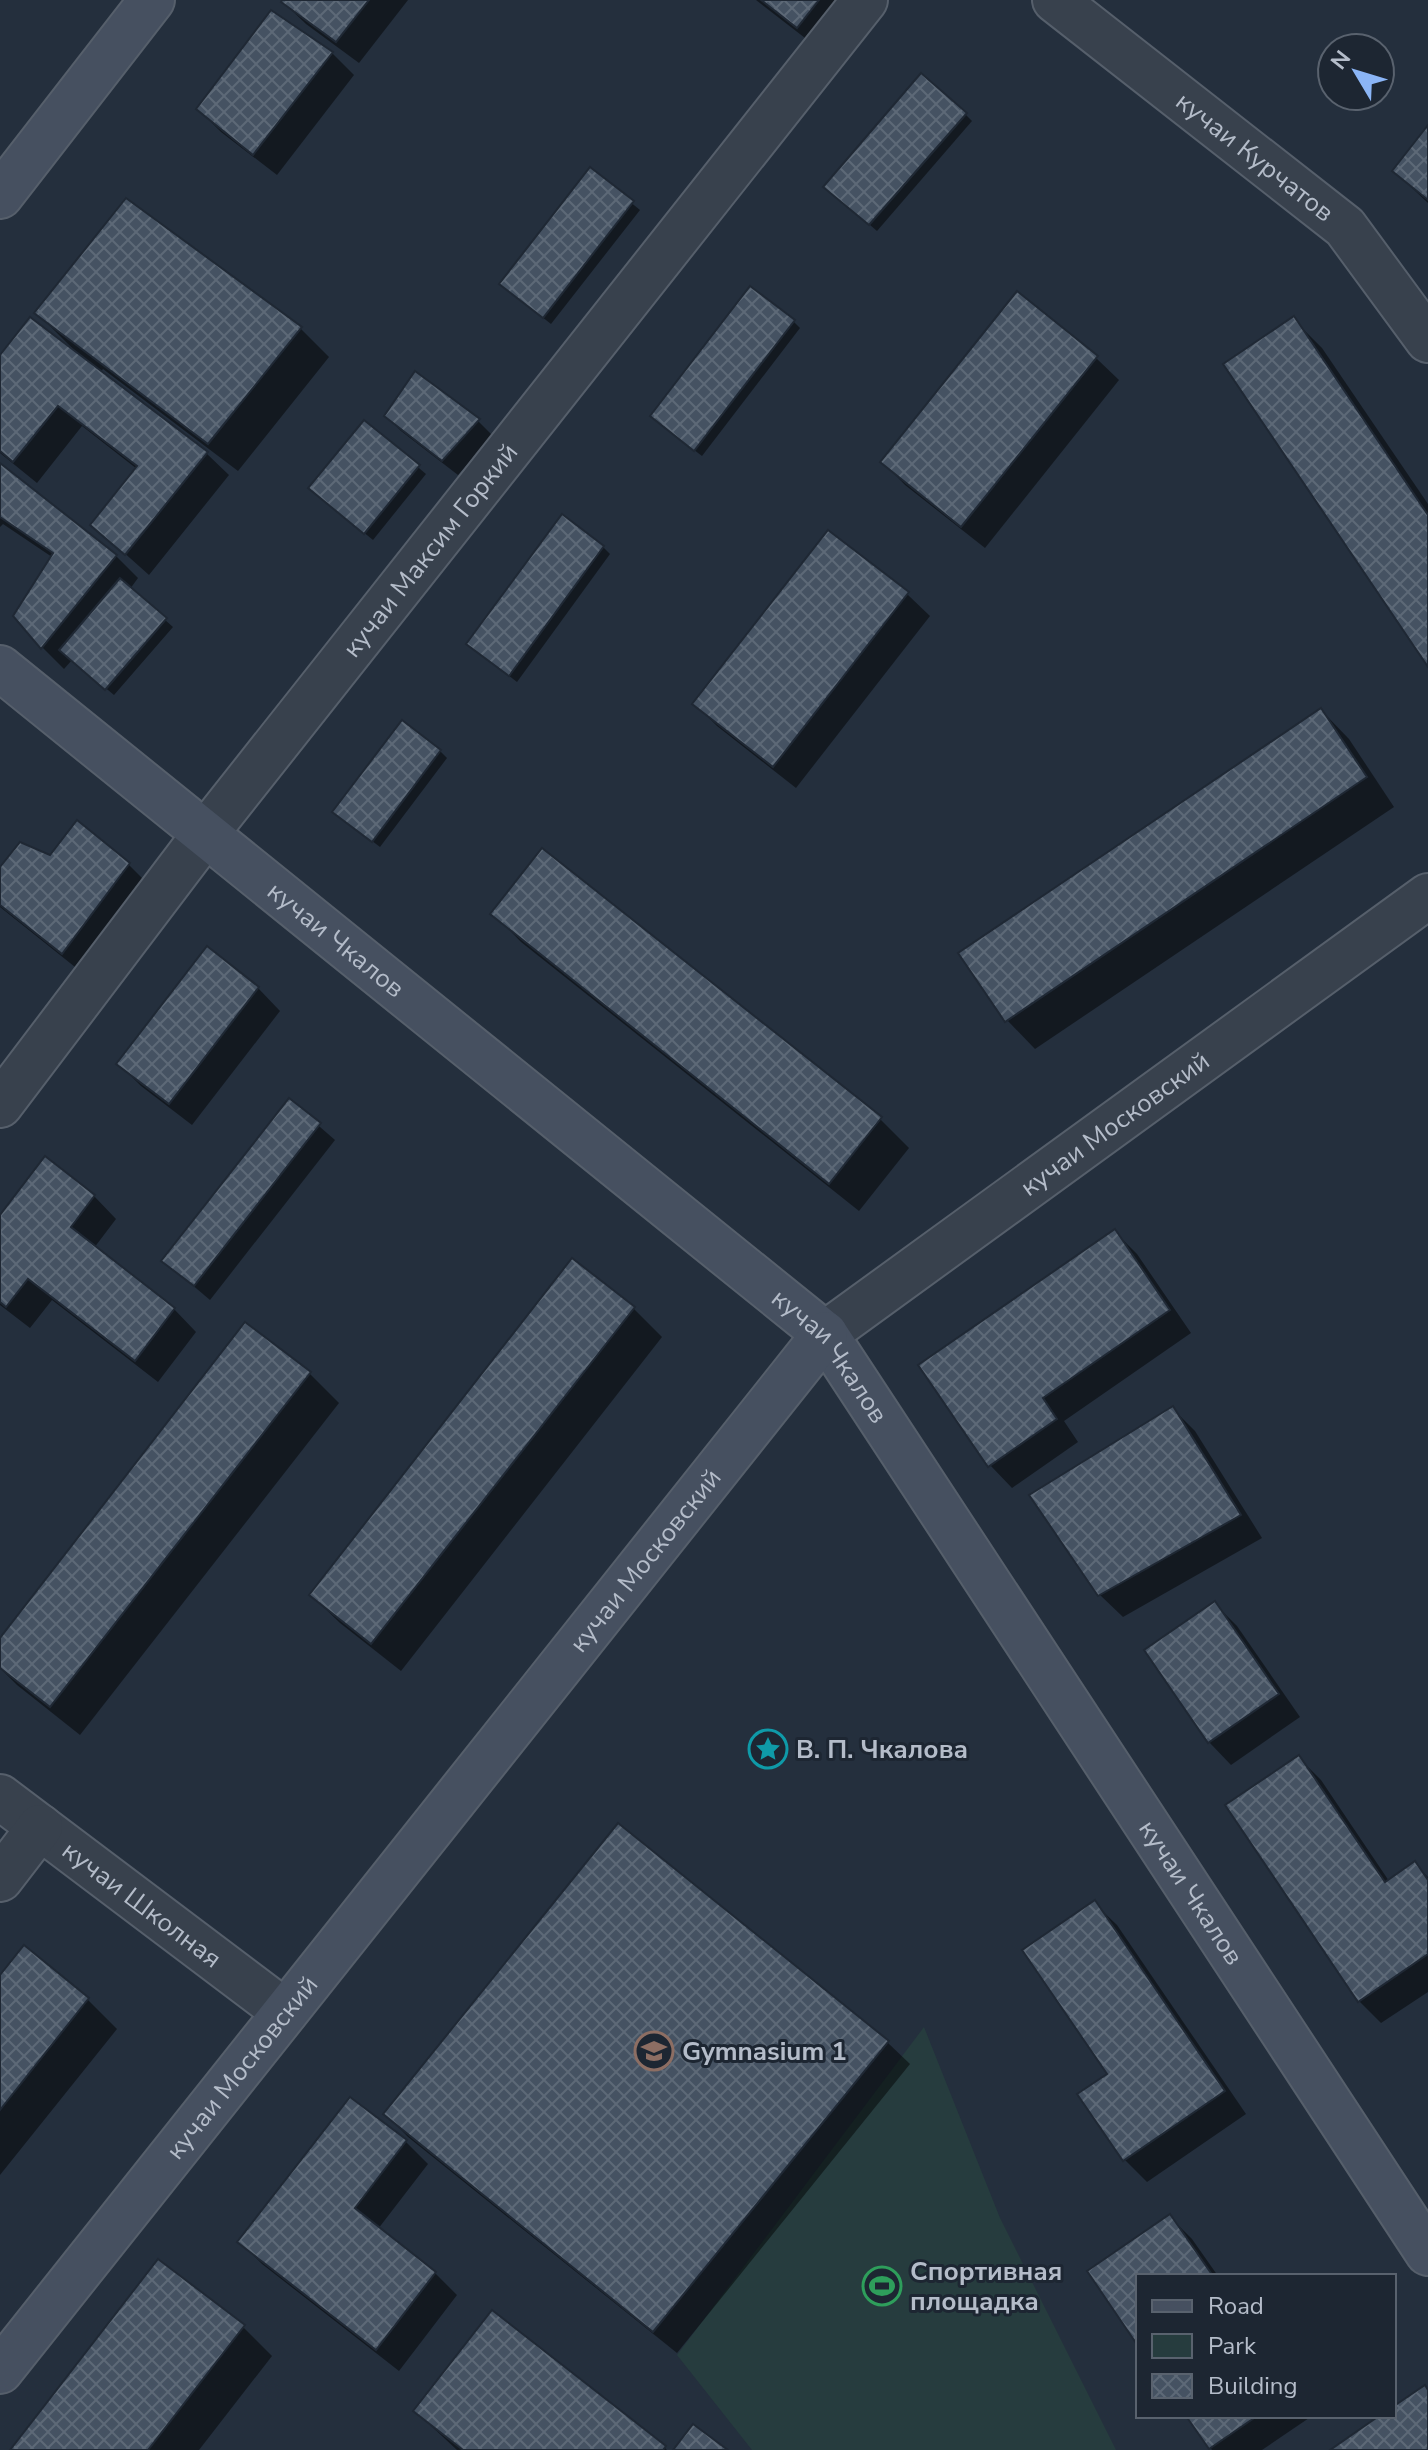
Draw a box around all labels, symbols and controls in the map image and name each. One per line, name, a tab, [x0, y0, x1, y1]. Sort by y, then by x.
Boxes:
north arrow	[1316, 32, 1396, 112]
text: N	[1324, 45, 1358, 76]
street label: кучаи Курчатов	[1169, 84, 1341, 229]
street label: кучаи Максим Горкий	[334, 436, 525, 664]
street label: кучаи Чкалов	[260, 873, 412, 1005]
street label: кучаи Московский	[1013, 1043, 1216, 1204]
street label: кучаи Чкалов	[764, 1280, 896, 1430]
street label: кучаи Московский	[561, 1461, 729, 1660]
place icon: В. П. Чкалова	[747, 1728, 789, 1770]
place label: В. П. Чкалова	[796, 1732, 968, 1767]
street label: кучаи Чкалов	[1131, 1813, 1252, 1972]
street label: кучаи Школная	[55, 1833, 229, 1976]
street label: кучаи Московский	[158, 1968, 326, 2167]
school or university icon: Gymnasium 1	[633, 2030, 675, 2072]
place label: Gymnasium 1	[682, 2034, 847, 2069]
place label: Спортивная площадка	[910, 2254, 1062, 2319]
sports icon: Спортивная площадка	[861, 2265, 903, 2307]
legend	[1136, 2274, 1396, 2418]
text: Road	[1208, 2290, 1264, 2322]
text: Park	[1208, 2330, 1257, 2362]
text: Building	[1208, 2370, 1298, 2402]

